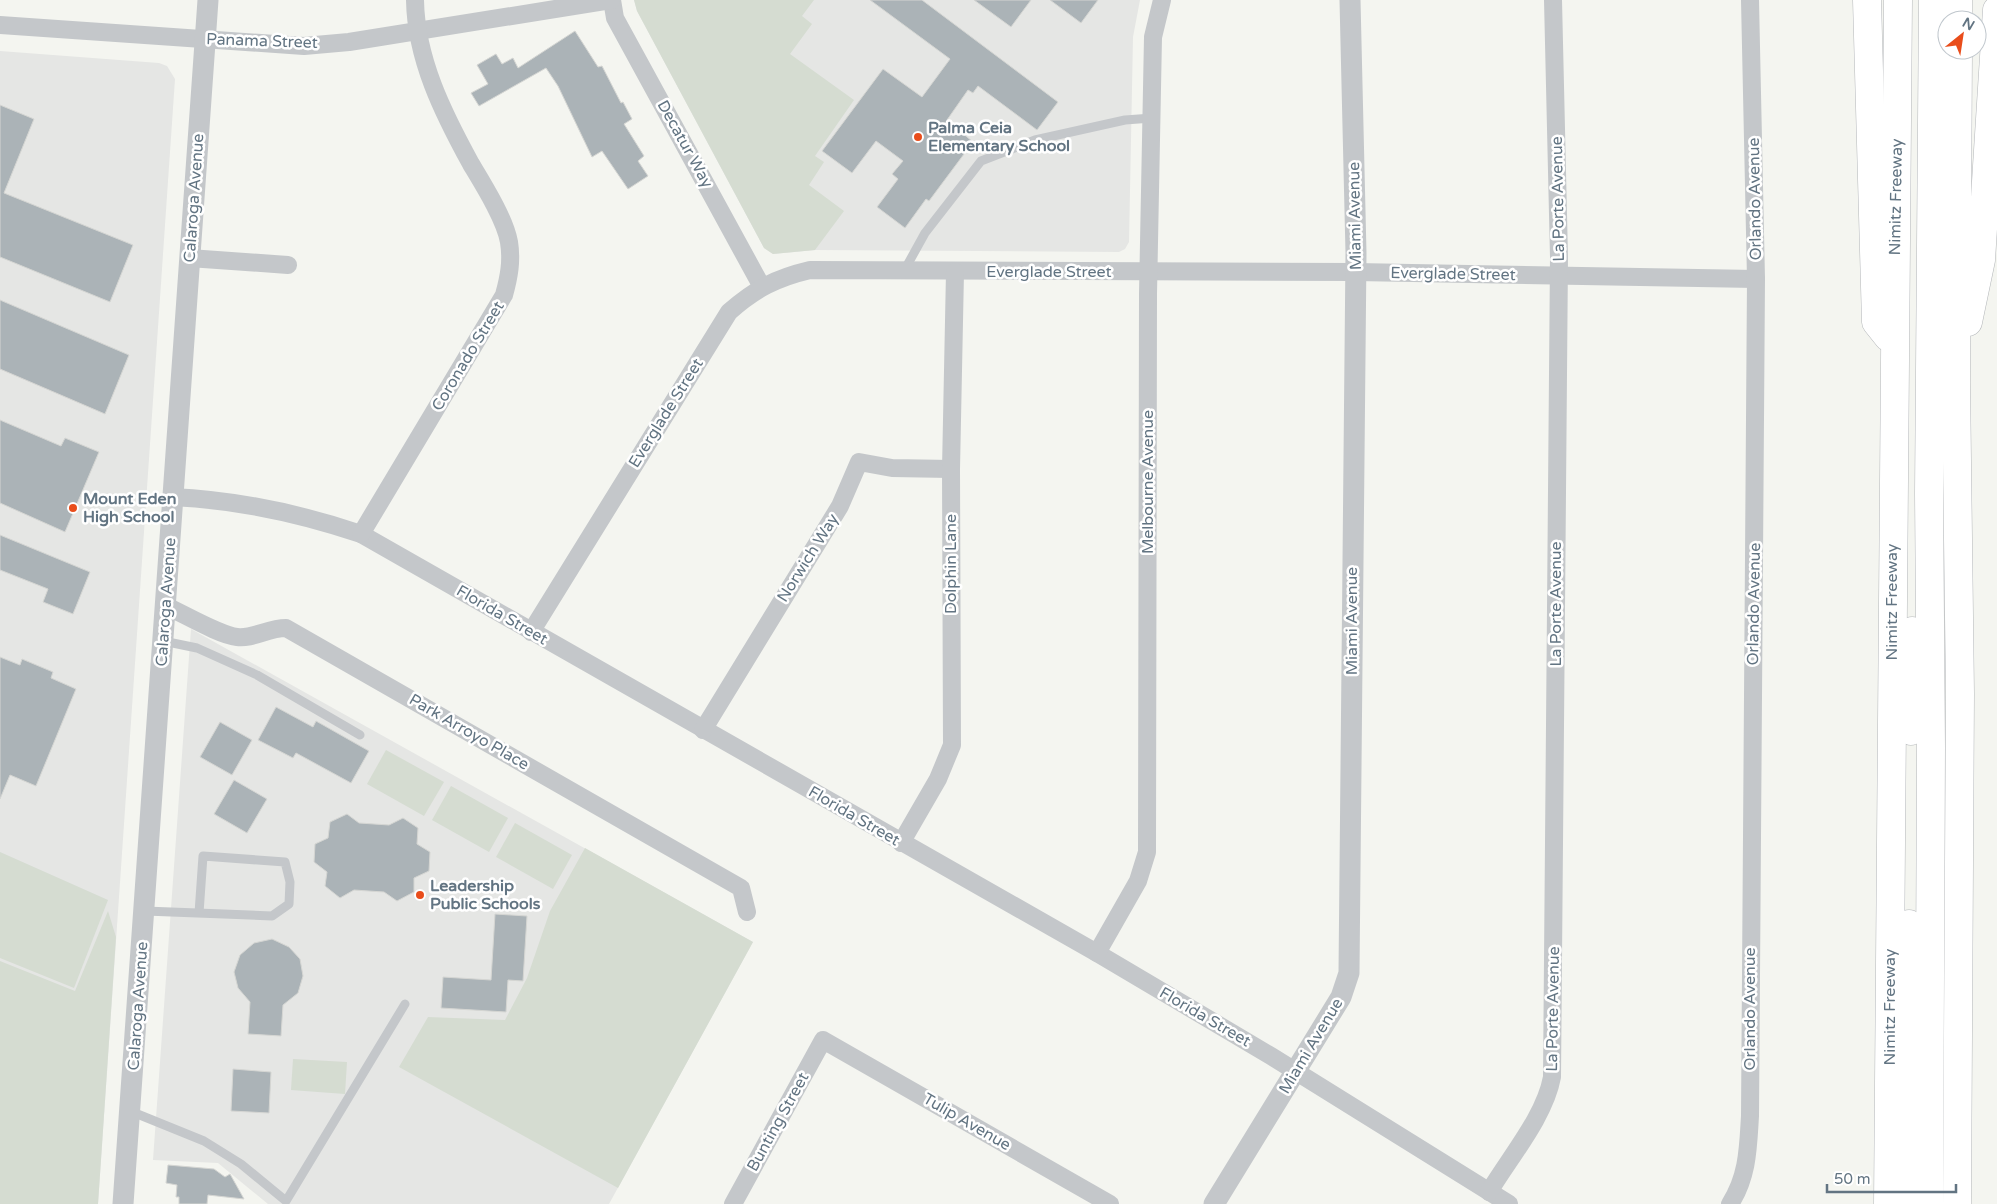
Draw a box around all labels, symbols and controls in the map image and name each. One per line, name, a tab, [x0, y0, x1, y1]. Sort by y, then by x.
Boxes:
north arrow	[1937, 10, 1987, 60]
text: N	[1959, 14, 1977, 34]
street label: Panama Street	[206, 29, 318, 53]
street label: Decatur Way	[653, 97, 718, 192]
place label: Palma Ceia Elementary School	[928, 118, 1070, 156]
marker: Palma Ceia Elementary School	[912, 131, 924, 143]
street label: Calaroga Avenue	[180, 133, 208, 263]
street label: La Porte Avenue	[1547, 136, 1569, 262]
street label: Orlando Avenue	[1744, 137, 1766, 261]
street label: Nimitz Freeway	[1885, 138, 1907, 256]
street label: Miami Avenue	[1344, 162, 1366, 270]
street label: Everglade Street	[986, 262, 1112, 282]
street label: Everglade Street	[1390, 263, 1516, 285]
street label: Coronado Street	[427, 297, 509, 415]
street label: Everglade Street	[624, 355, 708, 471]
street label: Melbourne Avenue	[1138, 410, 1158, 554]
place label: Mount Eden High School	[83, 489, 176, 527]
marker: Mount Eden High School	[67, 502, 79, 514]
street label: Norwich Way	[773, 510, 843, 606]
street label: Dolphin Lane	[941, 514, 961, 614]
street label: Calaroga Avenue	[152, 537, 180, 667]
street label: La Porte Avenue	[1546, 541, 1566, 667]
street label: Orlando Avenue	[1743, 542, 1765, 666]
street label: Nimitz Freeway	[1882, 543, 1902, 660]
street label: Miami Avenue	[1342, 567, 1362, 675]
street label: Florida Street	[453, 581, 551, 649]
street label: Park Arroyo Place	[405, 690, 533, 774]
street label: Florida Street	[805, 782, 903, 850]
place label: Leadership Public Schools	[430, 876, 541, 914]
marker: Leadership Public Schools	[414, 889, 426, 901]
street label: Calaroga Avenue	[124, 941, 152, 1071]
street label: La Porte Avenue	[1542, 946, 1564, 1072]
street label: Orlando Avenue	[1740, 948, 1760, 1070]
street label: Nimitz Freeway	[1880, 948, 1900, 1065]
street label: Florida Street	[1156, 983, 1254, 1051]
street label: Miami Avenue	[1275, 994, 1347, 1098]
street label: Bunting Street	[743, 1069, 813, 1175]
street label: Tulip Avenue	[920, 1089, 1014, 1155]
scale bar	[1827, 1162, 1956, 1194]
text: 50 m	[1834, 1170, 1871, 1188]

